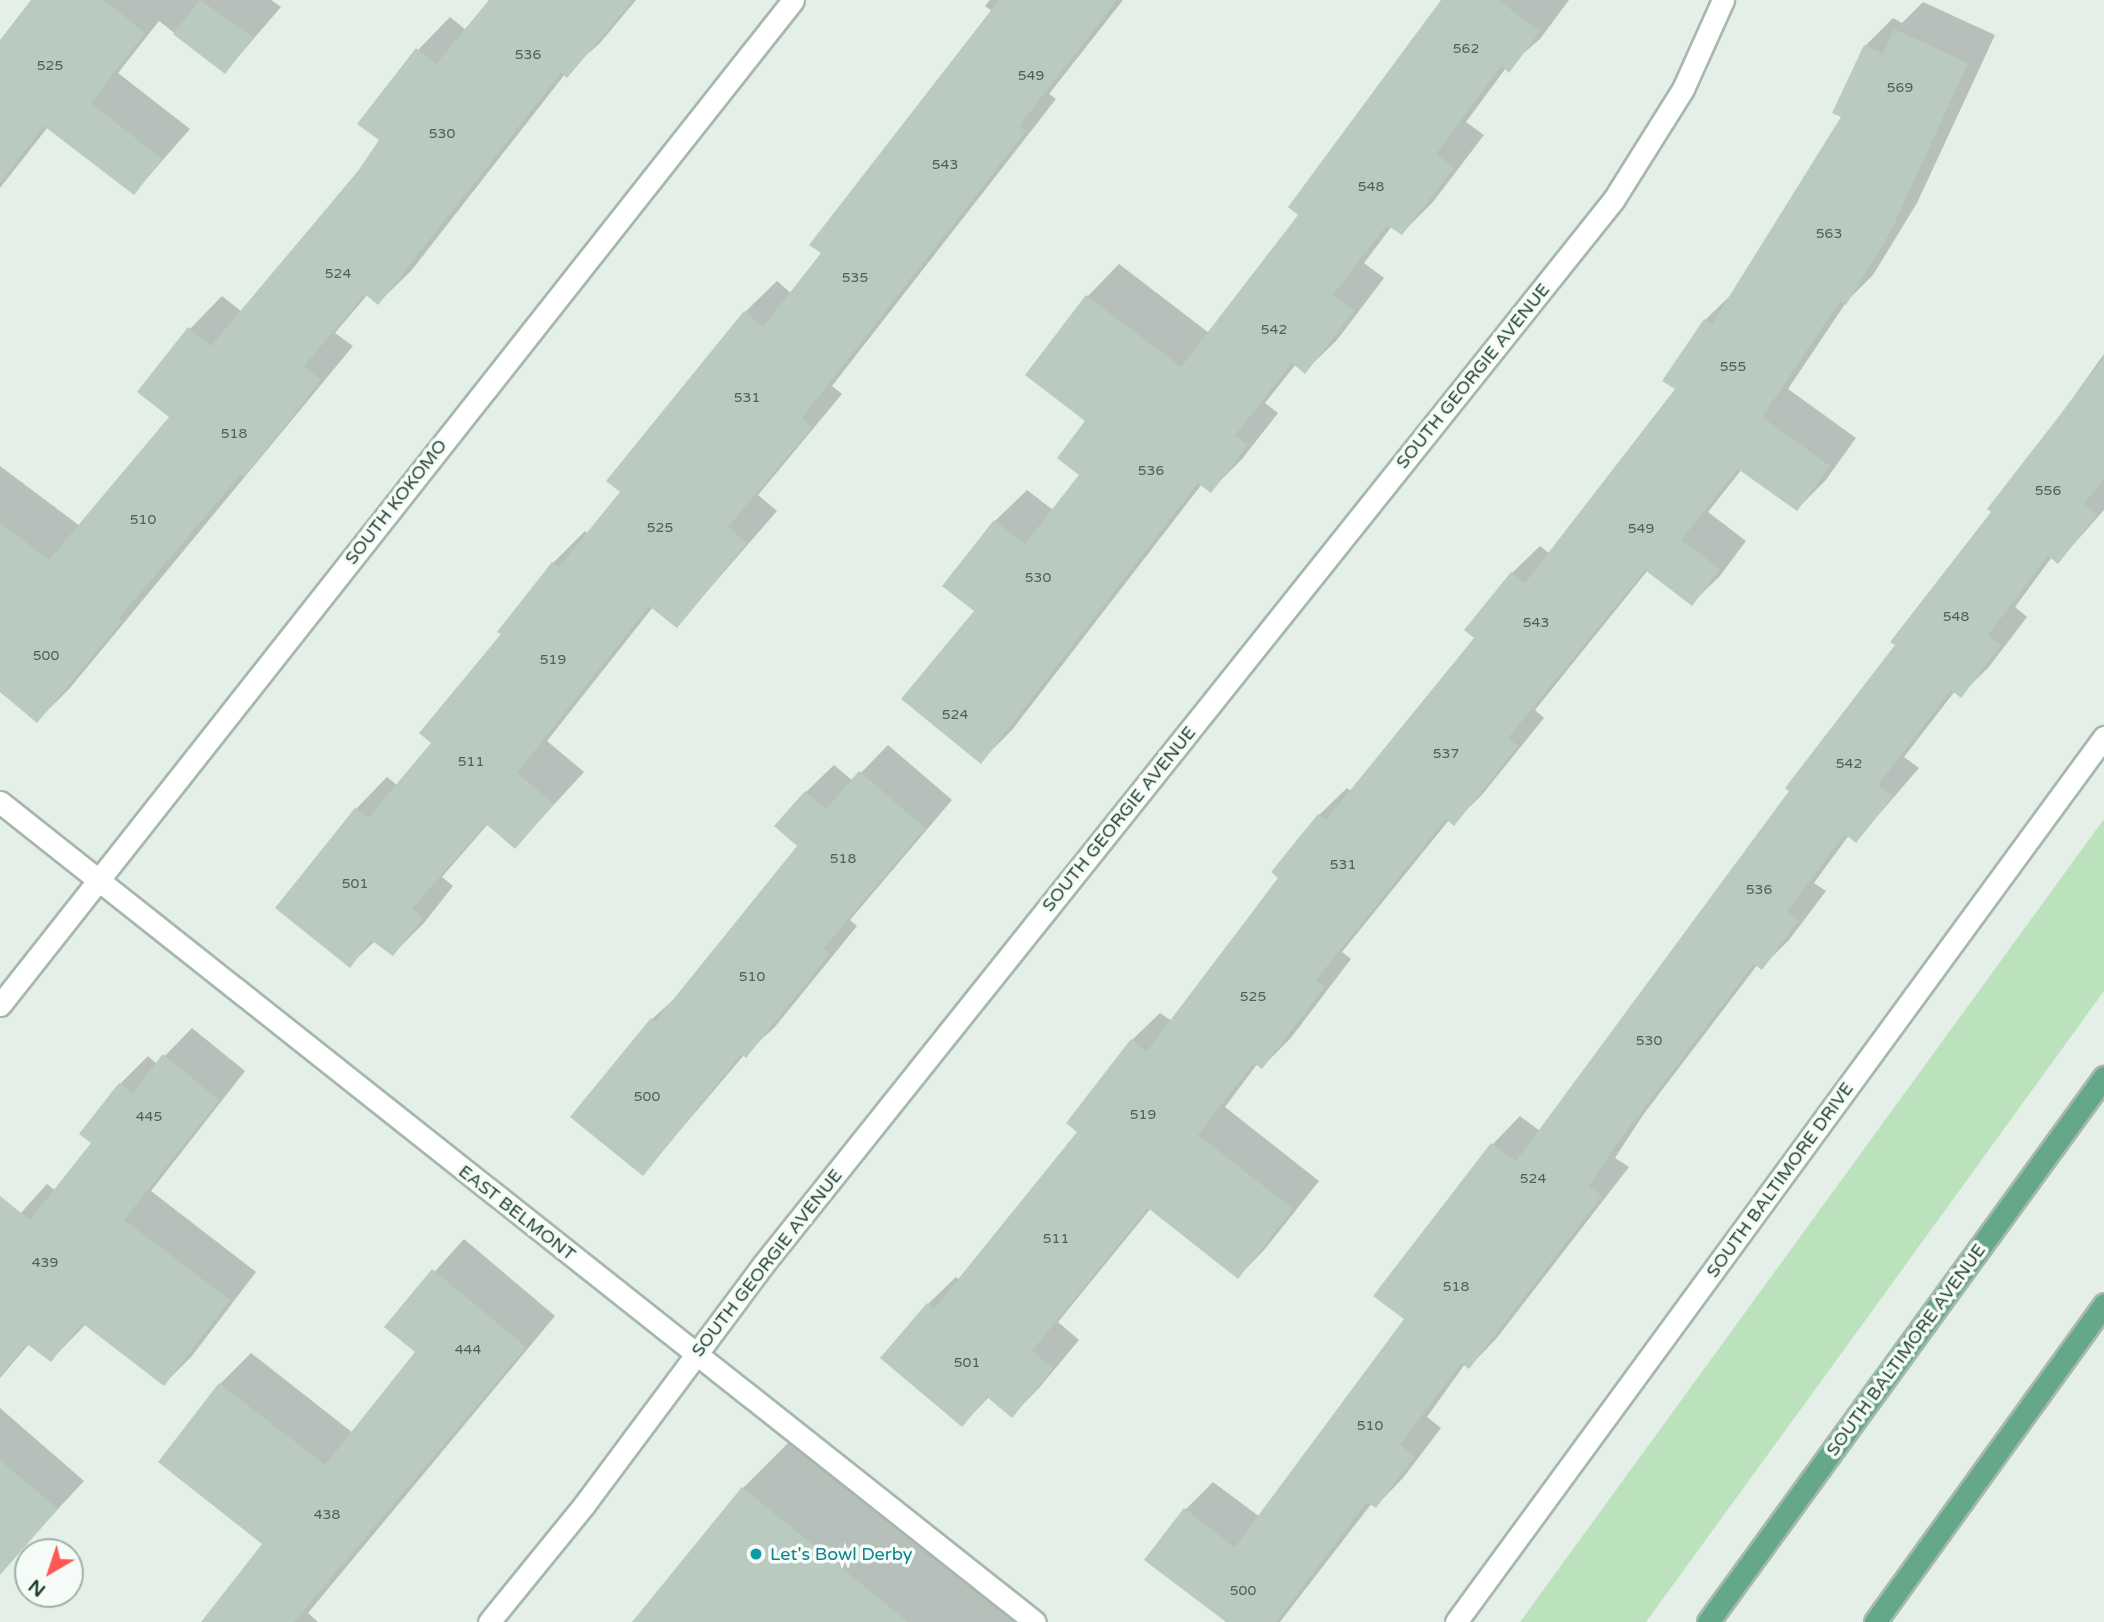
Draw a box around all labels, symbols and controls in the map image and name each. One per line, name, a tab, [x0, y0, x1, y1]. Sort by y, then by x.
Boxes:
house number: 562	[1453, 41, 1479, 57]
house number: 536	[515, 47, 541, 63]
house number: 525	[37, 58, 63, 74]
house number: 549	[1018, 68, 1044, 84]
house number: 569	[1887, 80, 1913, 96]
house number: 530	[429, 126, 455, 142]
house number: 543	[932, 157, 958, 173]
house number: 548	[1358, 179, 1384, 195]
house number: 563	[1816, 226, 1842, 242]
house number: 524	[325, 266, 351, 282]
house number: 535	[842, 270, 868, 286]
street label: SOUTH GEORGIE AVENUE	[1392, 279, 1554, 473]
house number: 542	[1261, 322, 1287, 338]
house number: 555	[1720, 359, 1746, 375]
house number: 531	[734, 390, 760, 406]
house number: 518	[221, 426, 247, 442]
street label: SOUTH KOKOMO	[340, 435, 452, 569]
house number: 536	[1138, 463, 1164, 479]
house number: 556	[2035, 483, 2061, 499]
house number: 510	[130, 512, 156, 528]
house number: 525	[647, 520, 673, 536]
house number: 549	[1628, 521, 1654, 537]
house number: 530	[1025, 570, 1051, 586]
house number: 548	[1943, 609, 1969, 625]
house number: 543	[1523, 615, 1549, 631]
house number: 500	[33, 648, 59, 664]
house number: 519	[540, 652, 566, 668]
house number: 524	[942, 707, 968, 723]
street label: SOUTH GEORGIE AVENUE	[1038, 722, 1200, 916]
house number: 537	[1433, 746, 1459, 762]
house number: 511	[458, 754, 484, 770]
house number: 542	[1836, 756, 1862, 772]
house number: 518	[830, 851, 856, 867]
house number: 531	[1330, 857, 1356, 873]
house number: 501	[342, 876, 368, 892]
house number: 536	[1746, 882, 1772, 898]
house number: 510	[739, 969, 765, 985]
house number: 525	[1240, 989, 1266, 1005]
house number: 530	[1636, 1033, 1662, 1049]
street label: SOUTH BALTIMORE DRIVE	[1702, 1078, 1858, 1282]
house number: 500	[634, 1089, 660, 1105]
house number: 519	[1130, 1107, 1156, 1123]
house number: 445	[136, 1109, 162, 1125]
street label: EAST BELMONT	[454, 1161, 580, 1265]
street label: SOUTH GEORGIE AVENUE	[687, 1165, 847, 1361]
house number: 524	[1520, 1171, 1546, 1187]
house number: 511	[1043, 1231, 1069, 1247]
street label: SOUTH BALTIMORE AVENUE	[1822, 1240, 1990, 1460]
house number: 439	[32, 1255, 58, 1271]
house number: 518	[1443, 1279, 1469, 1295]
house number: 444	[455, 1342, 481, 1358]
house number: 501	[954, 1355, 980, 1371]
house number: 510	[1357, 1418, 1383, 1434]
house number: 438	[314, 1507, 340, 1523]
north arrow	[14, 1538, 84, 1608]
place label: Let's Bowl Derby	[770, 1543, 913, 1565]
marker: Let's Bowl Derby	[748, 1546, 764, 1562]
text: N	[24, 1574, 50, 1601]
house number: 500	[1230, 1583, 1256, 1599]

